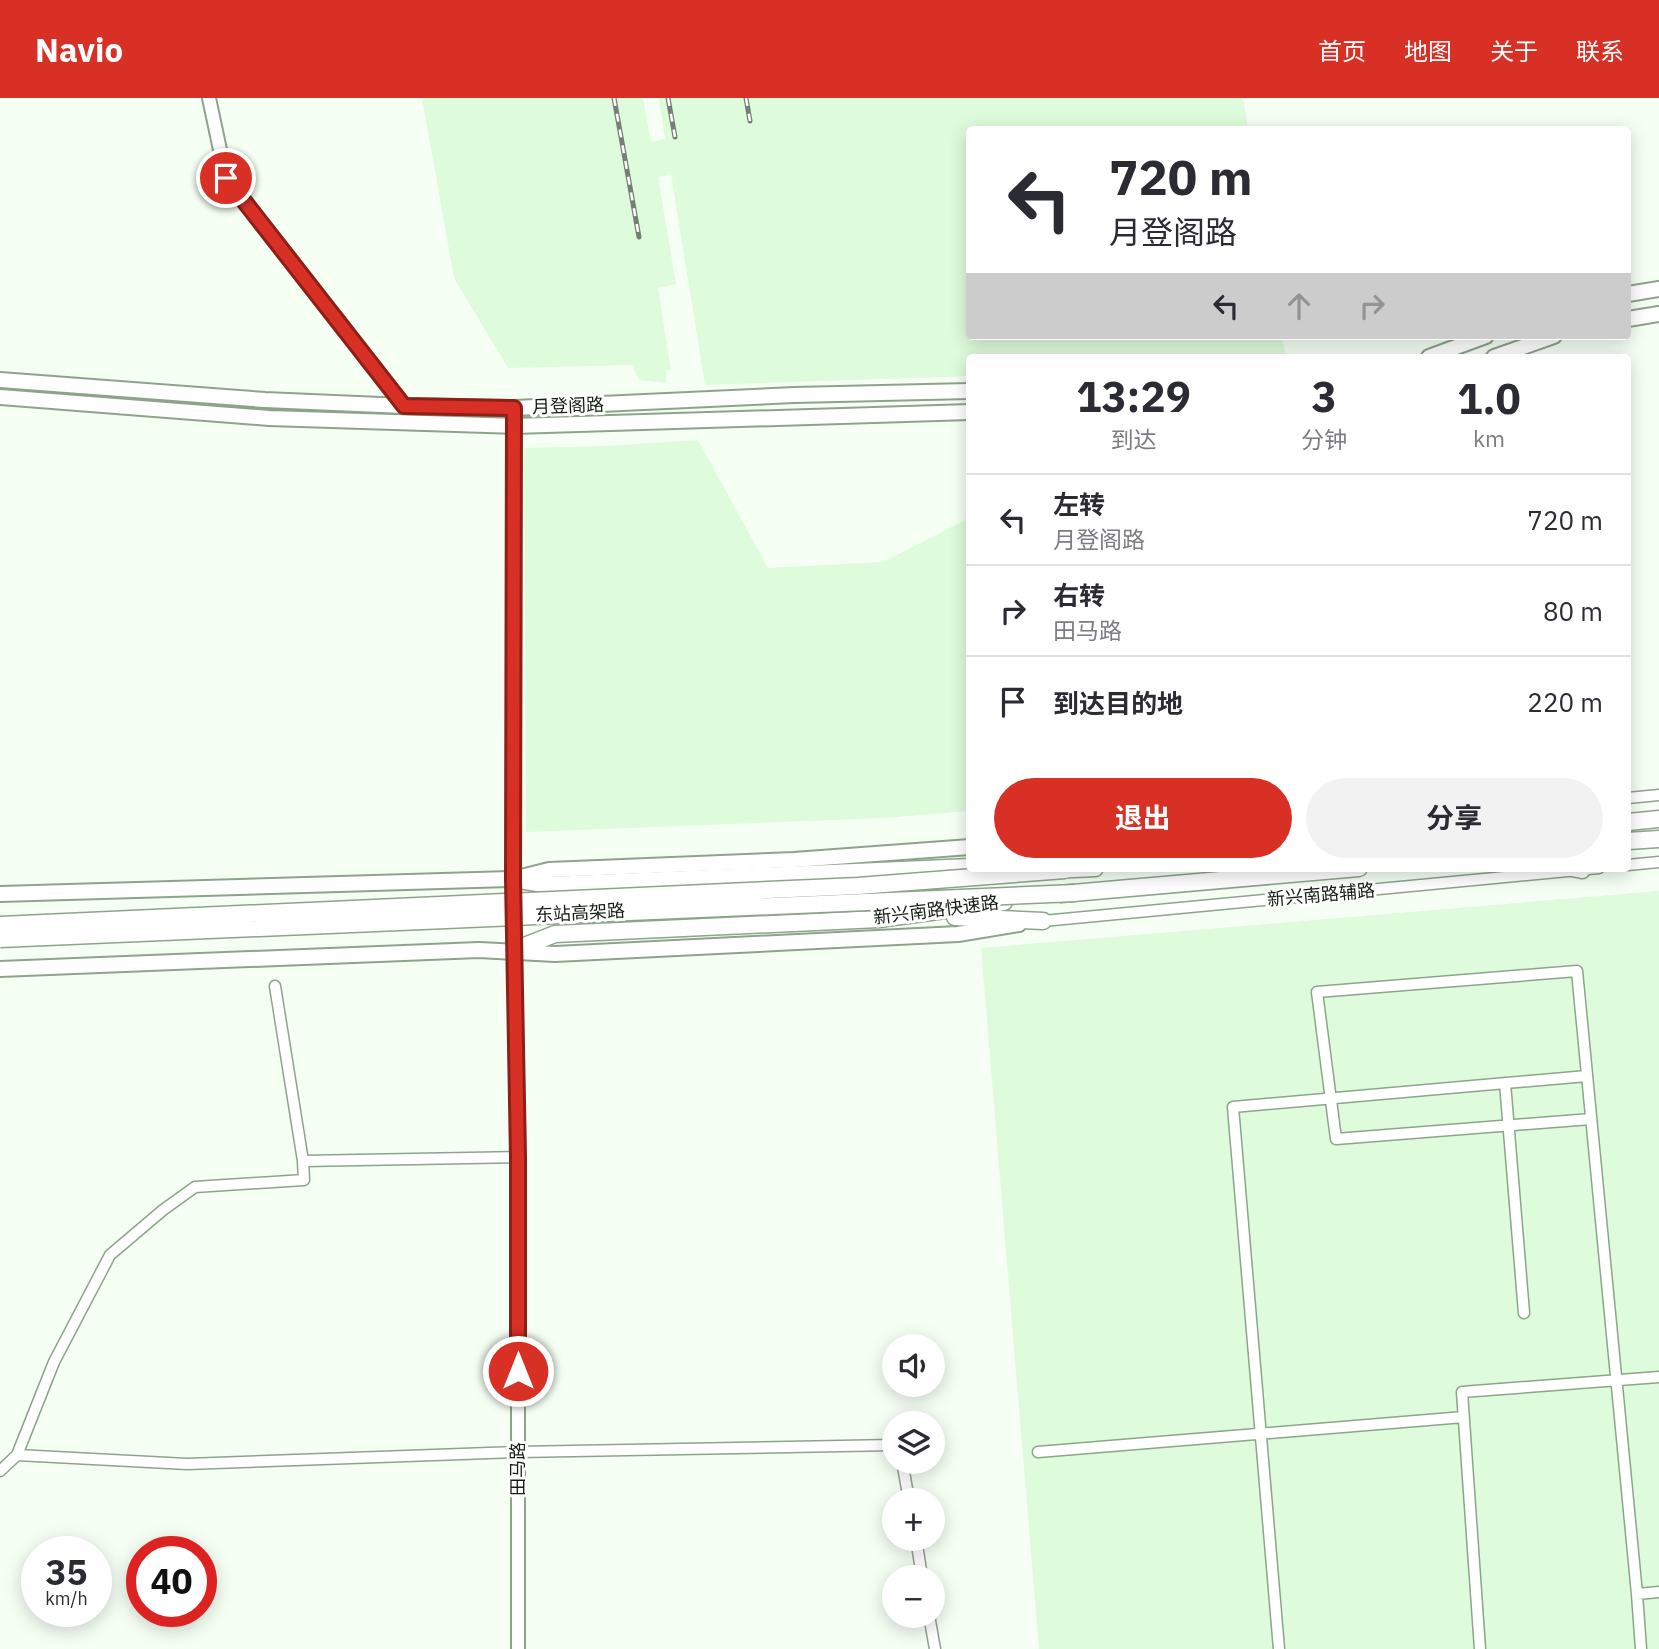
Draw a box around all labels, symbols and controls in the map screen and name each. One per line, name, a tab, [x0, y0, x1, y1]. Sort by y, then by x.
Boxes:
text: Navio	[35, 28, 123, 71]
text: 首页	[1318, 35, 1366, 67]
text: 地图	[1404, 35, 1452, 67]
text: 关于	[1490, 35, 1538, 67]
text: 联系	[1576, 35, 1624, 67]
text: 720 m	[1109, 145, 1253, 208]
pin	[196, 148, 256, 208]
icon: left	[994, 154, 1085, 245]
icon: arrive	[207, 159, 245, 197]
text: 月登阁路	[1109, 211, 1237, 253]
icon: left	[1207, 287, 1245, 325]
icon: ahead	[1280, 287, 1318, 325]
icon: right	[1353, 287, 1391, 325]
text: 13:29	[1076, 369, 1191, 424]
text: 3	[1312, 369, 1337, 424]
text: 1.0	[1457, 371, 1521, 426]
street label: 月登阁路	[532, 393, 604, 418]
text: km	[1473, 423, 1505, 453]
text: 到达	[1111, 424, 1157, 454]
text: 分钟	[1301, 424, 1347, 454]
text: 左转	[1053, 487, 1105, 521]
icon: left	[994, 501, 1032, 539]
text: 720 m	[1527, 503, 1603, 537]
text: 月登阁路	[1053, 524, 1145, 554]
text: 右转	[1053, 578, 1105, 612]
icon: right	[994, 592, 1032, 630]
text: 80 m	[1543, 594, 1603, 628]
text: 田马路	[1053, 615, 1122, 645]
icon: arrive	[994, 683, 1032, 721]
text: 220 m	[1527, 685, 1603, 719]
text: 到达目的地	[1053, 686, 1183, 720]
button: 退出	[994, 778, 1292, 858]
button: 分享	[1306, 778, 1603, 858]
street label: 新兴南路辅路	[1266, 878, 1376, 911]
street label: 新兴南路快速路	[872, 890, 1000, 929]
street label: 东站高架路	[534, 899, 626, 926]
position arrow	[481, 1334, 555, 1408]
map controls	[882, 1334, 945, 1628]
button: sound	[882, 1334, 945, 1397]
button: layers	[882, 1411, 945, 1474]
street label: 田马路	[506, 1442, 529, 1496]
button: +	[882, 1488, 945, 1551]
speed limit sign: 40	[126, 1536, 217, 1627]
text: 35	[45, 1549, 88, 1595]
button: −	[882, 1565, 945, 1628]
text: km/h	[45, 1587, 88, 1610]

